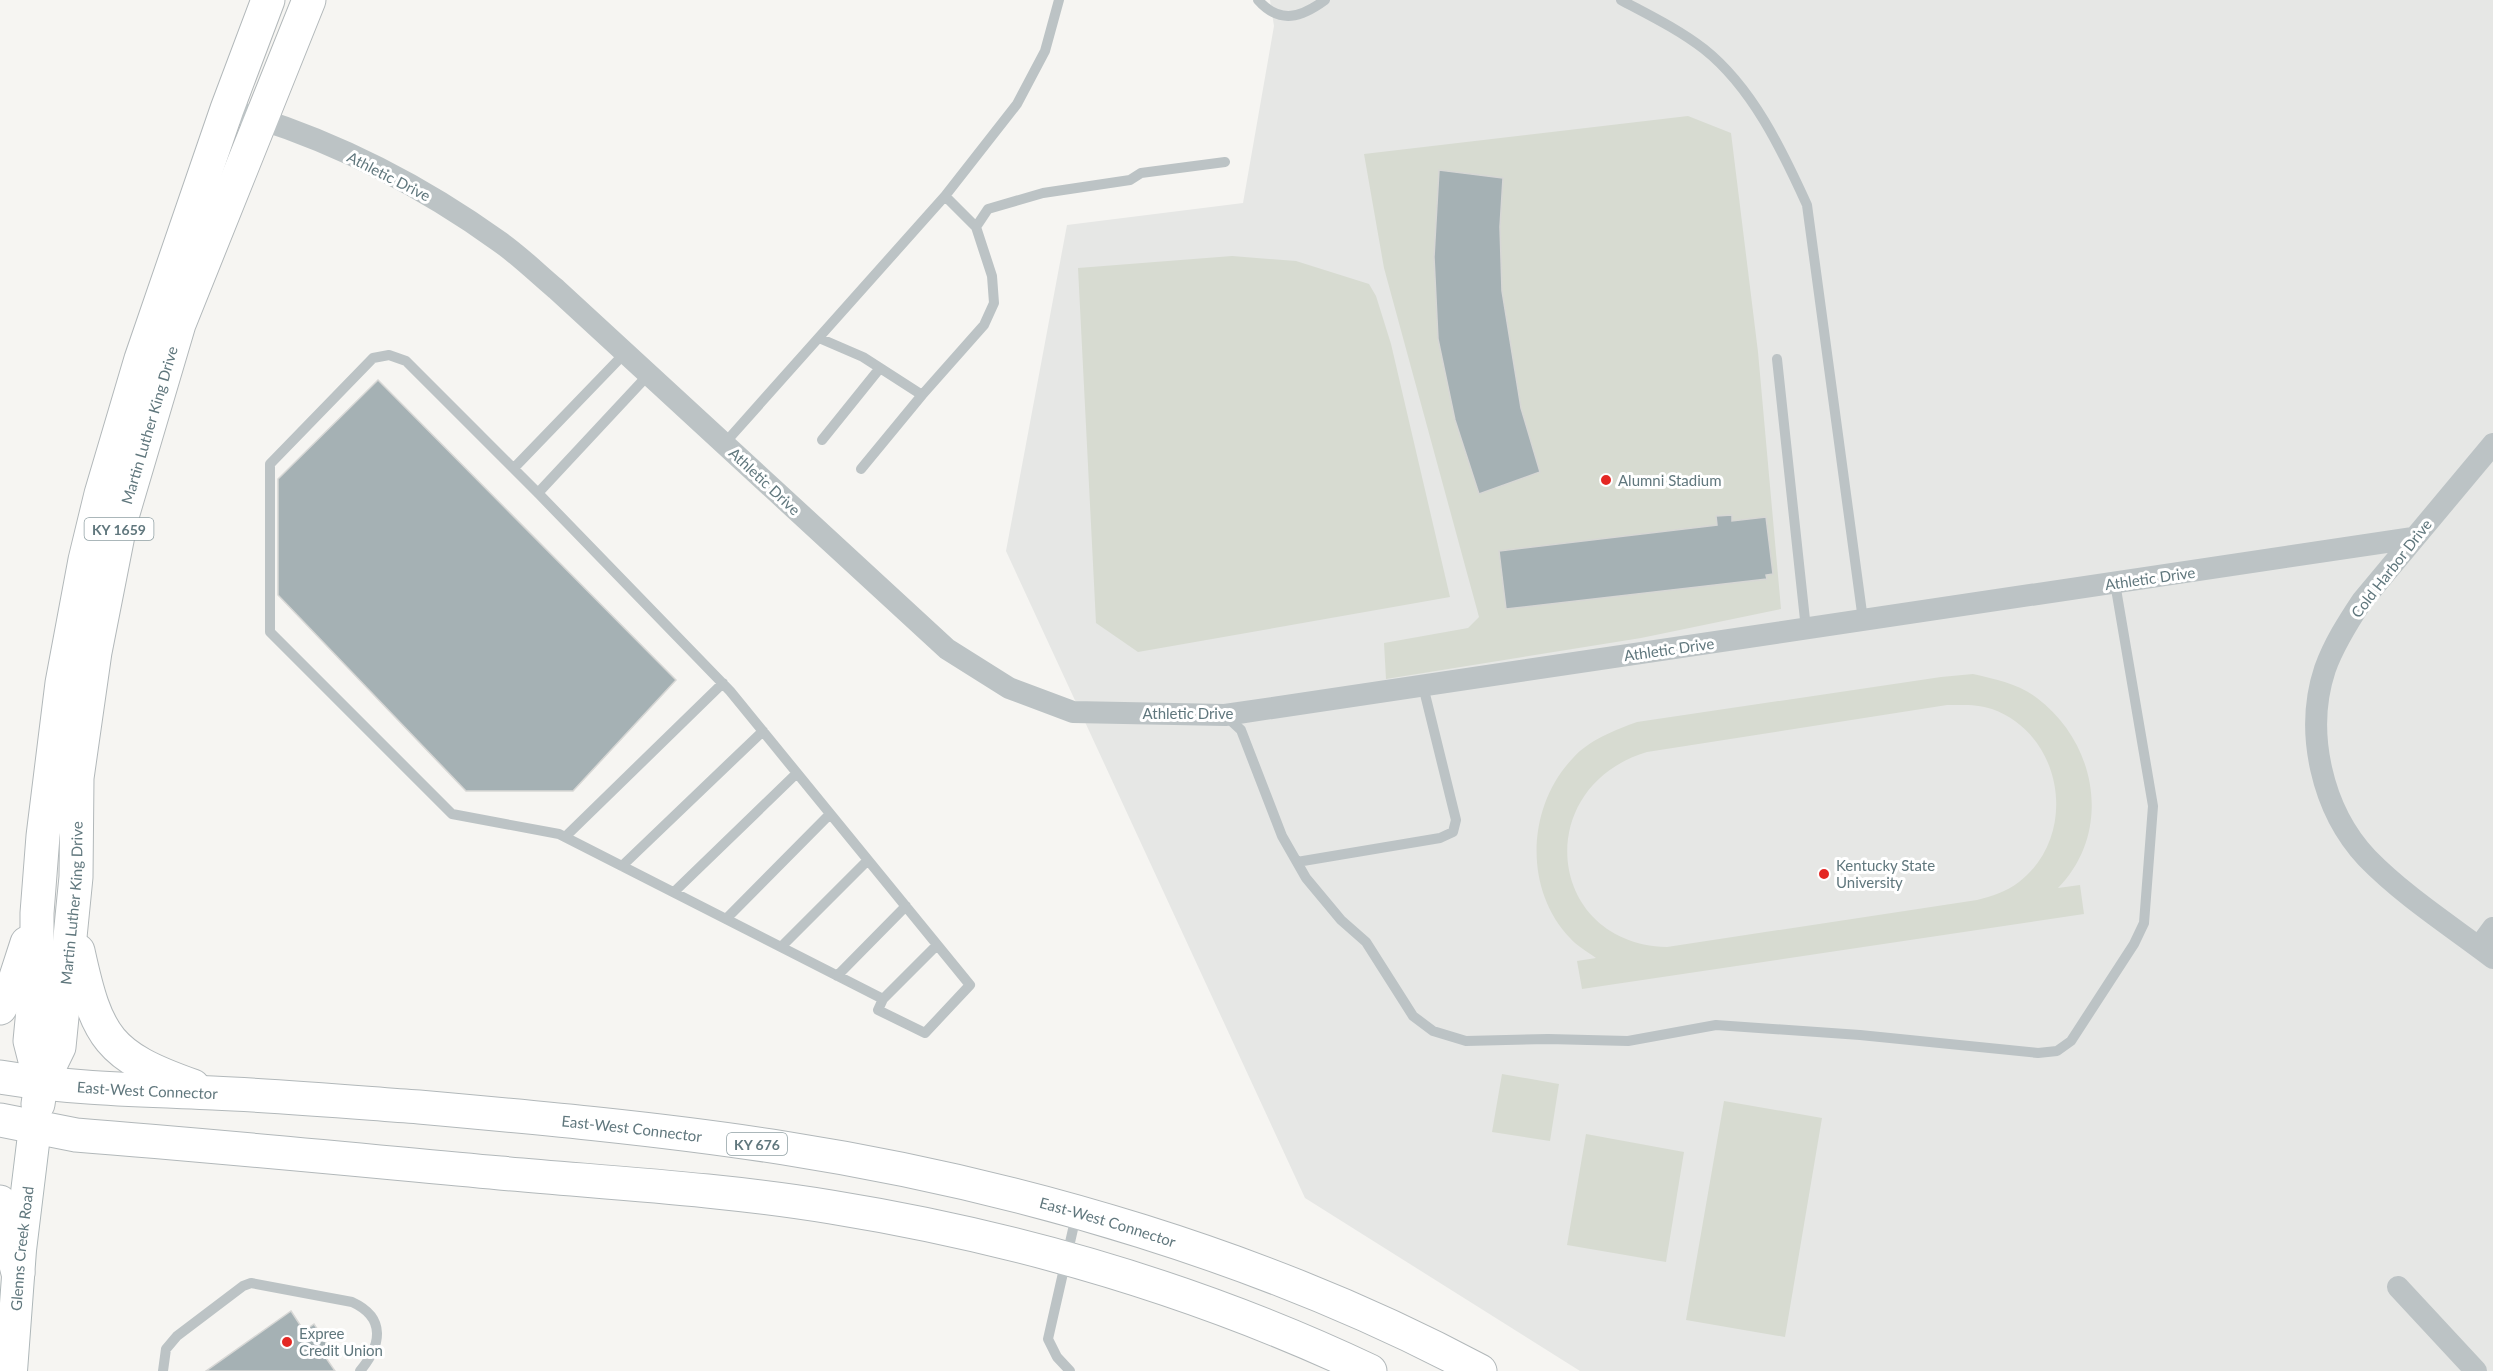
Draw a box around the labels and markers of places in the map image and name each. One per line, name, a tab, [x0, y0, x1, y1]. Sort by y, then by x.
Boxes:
place label: Alumni Stadium	[1618, 471, 1722, 489]
marker: Alumni Stadium	[1599, 473, 1613, 487]
place label: Kentucky State University	[1836, 856, 1935, 891]
marker: Kentucky State University	[1817, 867, 1831, 881]
place label: Expree Credit Union	[299, 1324, 383, 1359]
marker: Expree Credit Union	[280, 1335, 294, 1349]

